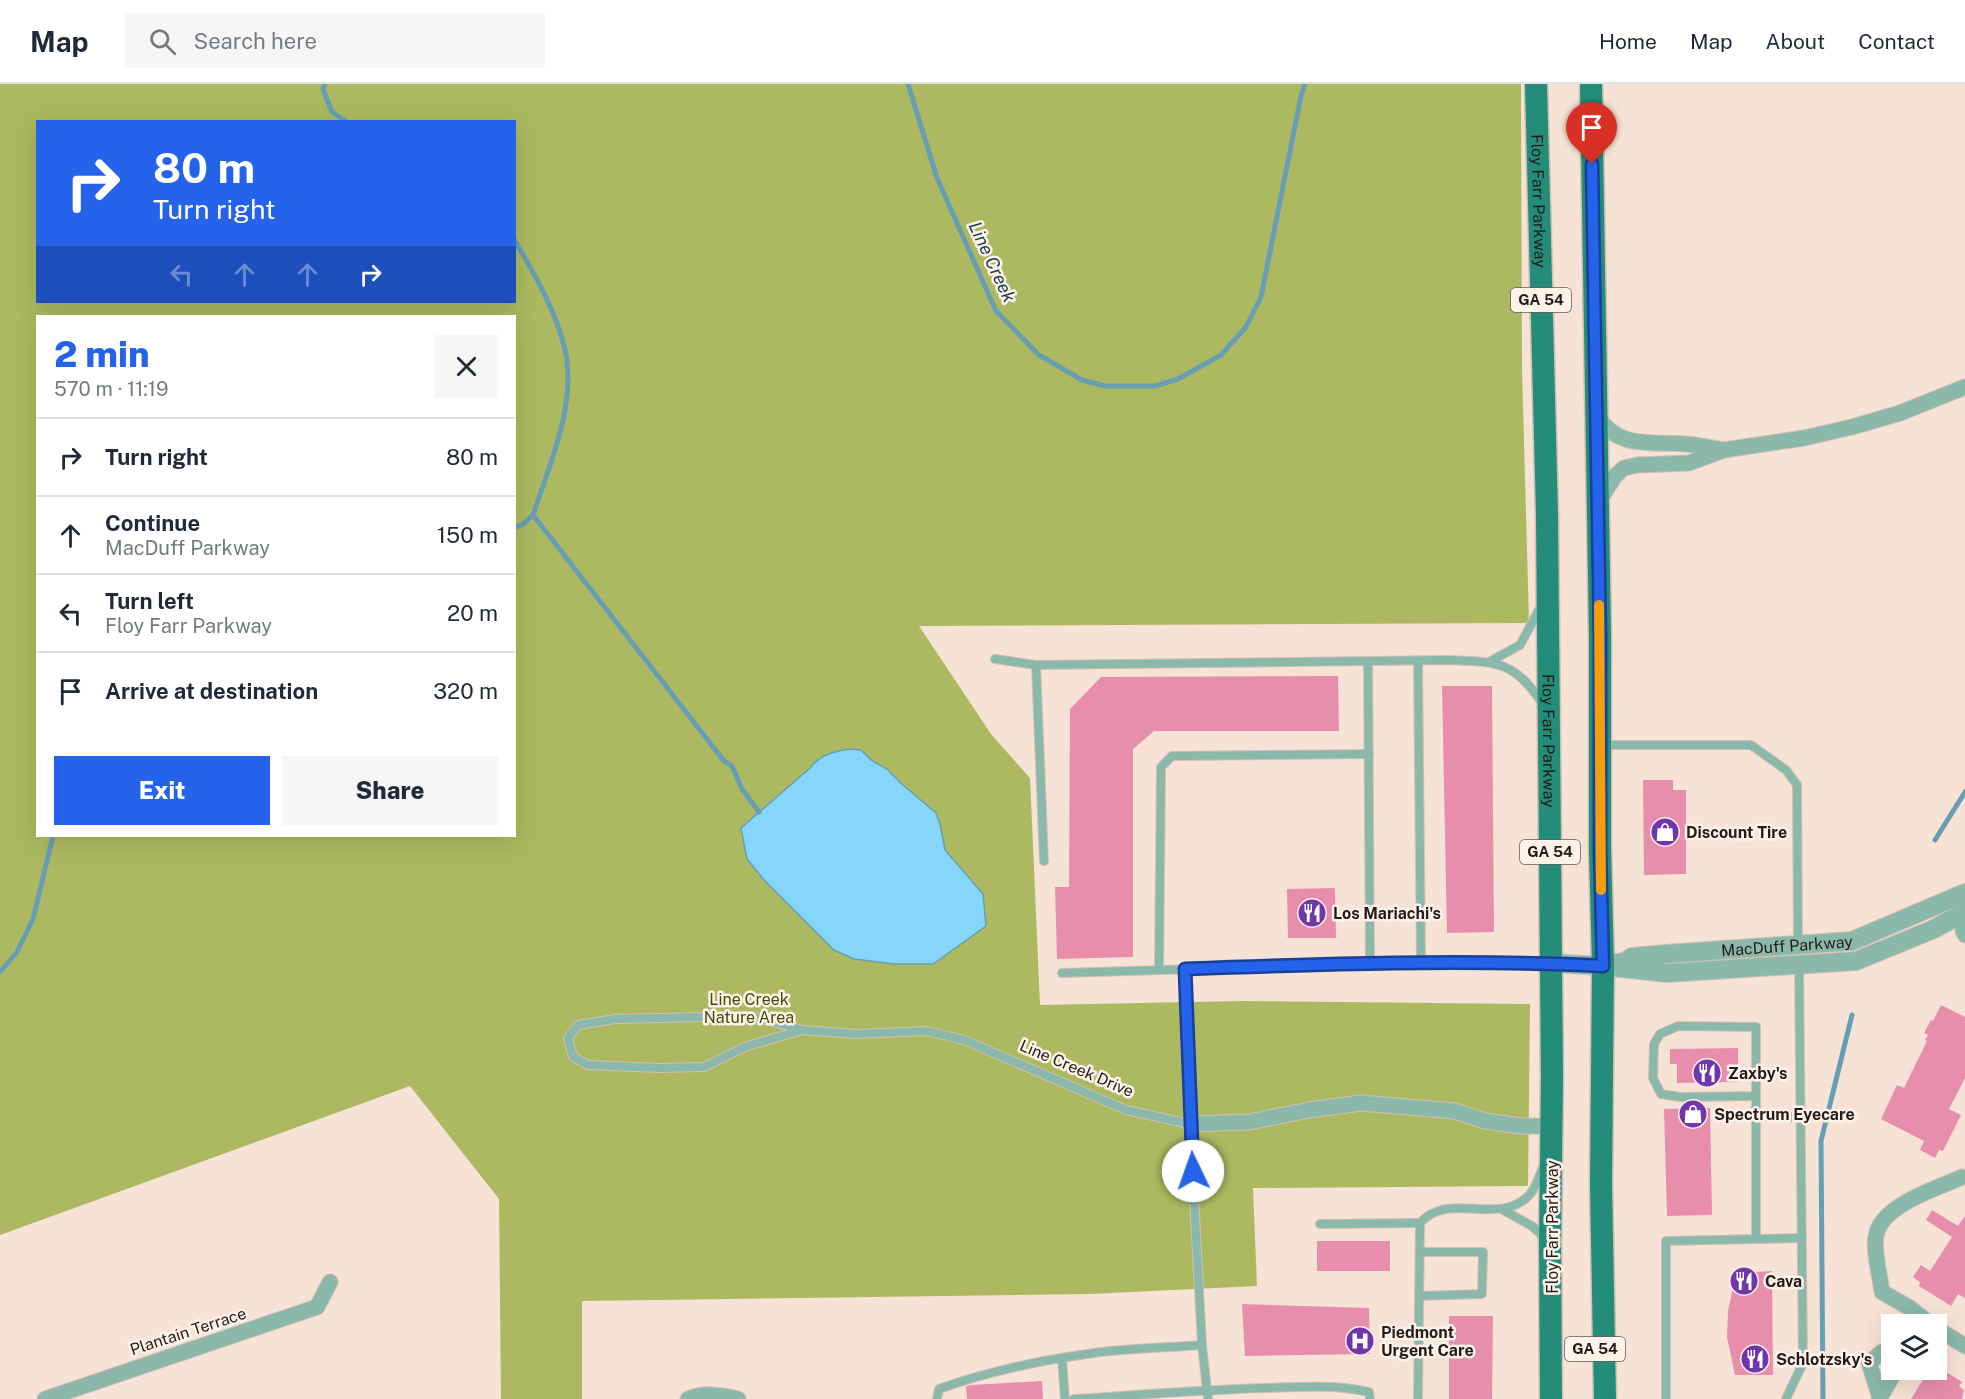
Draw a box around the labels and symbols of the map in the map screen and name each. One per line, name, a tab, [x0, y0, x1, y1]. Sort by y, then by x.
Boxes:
pin	[1566, 102, 1617, 164]
street label: Floy Farr Parkway	[1527, 134, 1550, 269]
water label: Line Creek	[965, 218, 1020, 306]
road number: GA 54	[1511, 288, 1571, 312]
street label: Floy Farr Parkway	[1538, 674, 1559, 808]
shop icon: Discount Tire	[1649, 816, 1681, 848]
place label: Discount Tire	[1686, 823, 1787, 842]
road number: GA 54	[1520, 840, 1580, 864]
restaurant icon: Los Mariachi's	[1296, 897, 1328, 929]
place label: Los Mariachi's	[1333, 904, 1441, 923]
street label: MacDuff Parkway	[1720, 932, 1854, 960]
park label: Line Creek Nature Area	[704, 990, 794, 1027]
street label: Line Creek Drive	[1017, 1036, 1137, 1101]
restaurant icon: Zaxby's	[1691, 1057, 1723, 1089]
place label: Zaxby's	[1728, 1064, 1787, 1083]
shop icon: Spectrum Eyecare	[1677, 1098, 1709, 1130]
place label: Spectrum Eyecare	[1714, 1105, 1855, 1124]
position arrow	[1161, 1139, 1225, 1203]
street label: Floy Farr Parkway	[1543, 1160, 1562, 1294]
restaurant icon: Cava	[1728, 1265, 1760, 1297]
place label: Cava	[1765, 1272, 1802, 1291]
street label: Plantain Terrace	[128, 1304, 249, 1359]
place label: Piedmont Urgent Care	[1381, 1323, 1474, 1360]
hospital icon: Piedmont Urgent Care	[1344, 1325, 1376, 1357]
road number: GA 54	[1565, 1337, 1625, 1361]
restaurant icon: Schlotzsky's	[1739, 1343, 1771, 1375]
place label: Schlotzsky's	[1776, 1350, 1872, 1369]

